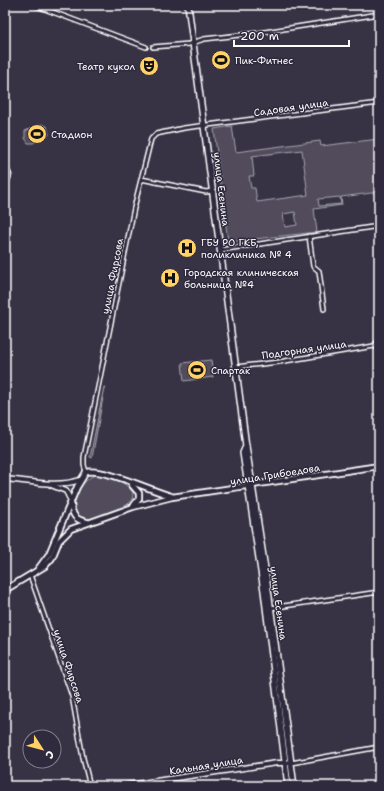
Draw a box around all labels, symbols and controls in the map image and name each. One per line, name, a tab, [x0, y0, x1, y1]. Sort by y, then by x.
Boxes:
scale bar	[234, 22, 349, 48]
text: 200 m	[240, 28, 279, 44]
sports icon: Пик-Фитнес	[210, 49, 232, 71]
place label: Пик-Фитнес	[235, 54, 293, 67]
theatre icon: Театр кукол	[138, 55, 160, 77]
place label: Театр кукол	[77, 60, 135, 73]
street label: Садовая улица	[253, 96, 330, 119]
sports icon: Стадион	[26, 123, 48, 145]
place label: Стадион	[51, 128, 92, 141]
street label: улица Есенина	[211, 151, 233, 228]
street label: улица Фирсова	[99, 236, 126, 315]
place label: ГБУ РО ГКБ, поликлиника № 4	[201, 236, 292, 261]
hospital icon: ГБУ РО ГКБ, поликлиника № 4	[176, 237, 198, 259]
place label: Городская клиническая больница №4	[184, 266, 299, 291]
hospital icon: Городская клиническая больница №4	[159, 267, 181, 289]
street label: Подгорная улица	[261, 337, 348, 362]
sports icon: Спартак	[186, 359, 208, 381]
place label: Спартак	[211, 364, 251, 377]
street label: улица Грибоедова	[229, 461, 322, 488]
street label: улица Есенина	[267, 565, 290, 642]
street label: улица Фирсова	[50, 628, 87, 705]
north arrow	[22, 729, 62, 769]
text: С	[41, 747, 58, 762]
street label: Кальная улица	[168, 753, 245, 778]

